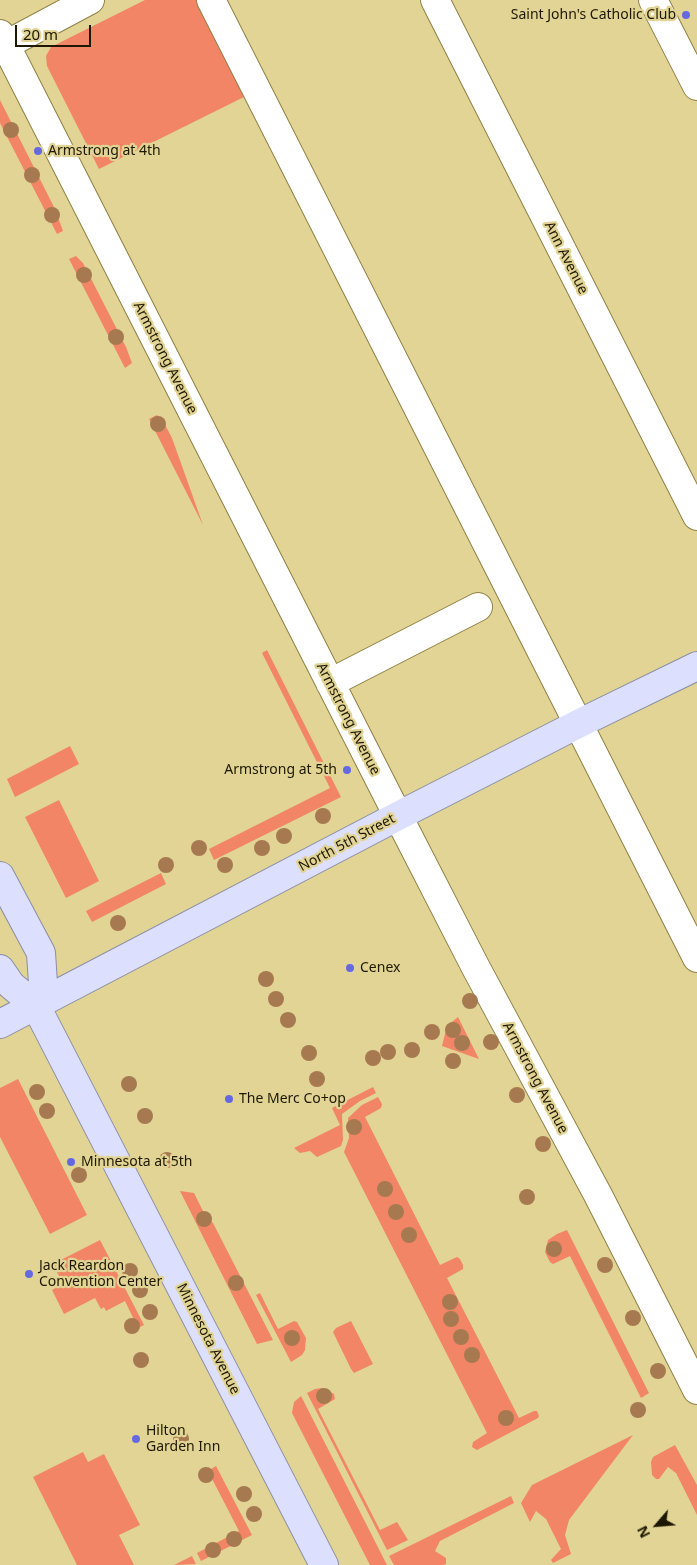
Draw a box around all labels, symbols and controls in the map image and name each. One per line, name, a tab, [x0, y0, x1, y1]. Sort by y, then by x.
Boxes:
place label: Saint John's Catholic Club	[511, 7, 676, 23]
marker: Saint John's Catholic Club	[680, 9, 692, 21]
scale bar	[18, 15, 94, 47]
text: 20 m	[23, 24, 58, 44]
place label: Armstrong at 4th	[48, 143, 161, 159]
marker: Armstrong at 4th	[32, 145, 44, 157]
street label: Ann Avenue	[541, 219, 591, 297]
street label: Armstrong Avenue	[129, 299, 201, 417]
street label: Armstrong Avenue	[312, 660, 384, 778]
place label: Armstrong at 5th	[224, 762, 337, 778]
marker: Armstrong at 5th	[341, 764, 353, 776]
street label: North 5th Street	[296, 811, 398, 875]
place label: Cenex	[360, 960, 400, 976]
marker: Cenex	[344, 962, 356, 974]
street label: Armstrong Avenue	[499, 1019, 571, 1137]
place label: The Merc Co+op	[239, 1091, 346, 1107]
marker: The Merc Co+op	[223, 1093, 235, 1105]
place label: Minnesota at 5th	[81, 1154, 192, 1170]
marker: Minnesota at 5th	[65, 1156, 77, 1168]
place label: Jack Reardon Convention Center	[39, 1258, 162, 1290]
marker: Jack Reardon Convention Center	[23, 1268, 35, 1280]
street label: Minnesota Avenue	[173, 1281, 243, 1397]
place label: Hilton Garden Inn	[146, 1423, 220, 1455]
marker: Hilton Garden Inn	[130, 1433, 142, 1445]
north arrow	[632, 1500, 682, 1550]
text: N	[632, 1523, 654, 1541]

